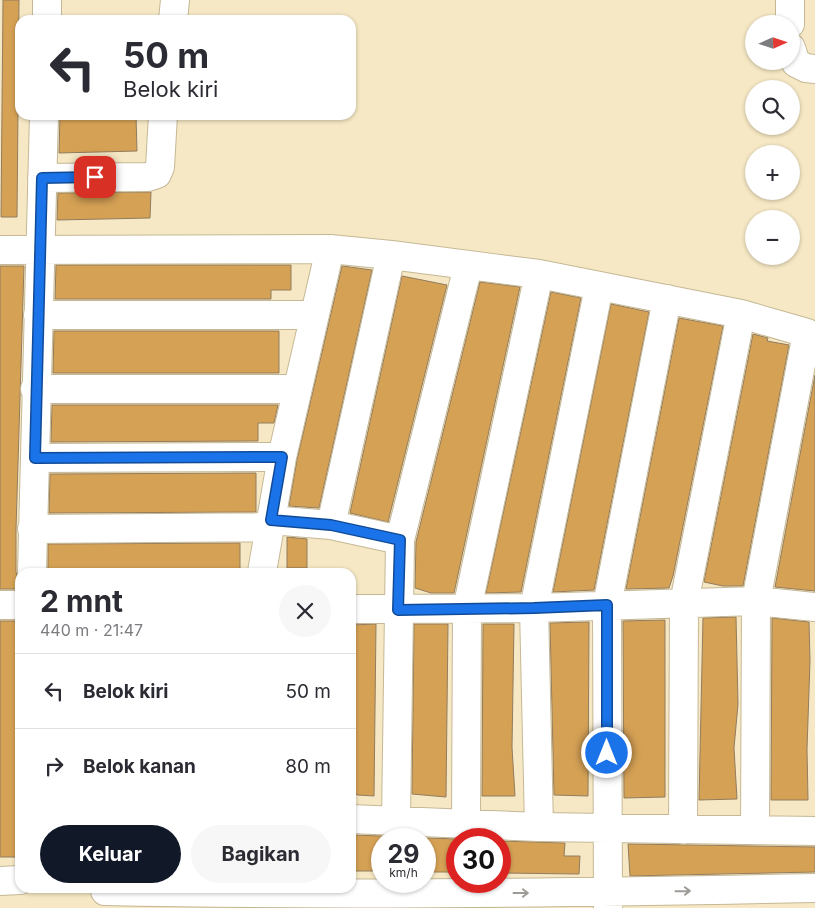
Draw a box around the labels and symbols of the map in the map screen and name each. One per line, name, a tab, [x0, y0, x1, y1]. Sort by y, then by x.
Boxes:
north arrow	[745, 15, 800, 70]
pin	[74, 156, 116, 198]
position arrow	[580, 726, 632, 778]
speed limit sign: 30	[446, 828, 511, 893]
one-way arrow	[675, 886, 691, 896]
one-way arrow	[512, 888, 529, 898]

